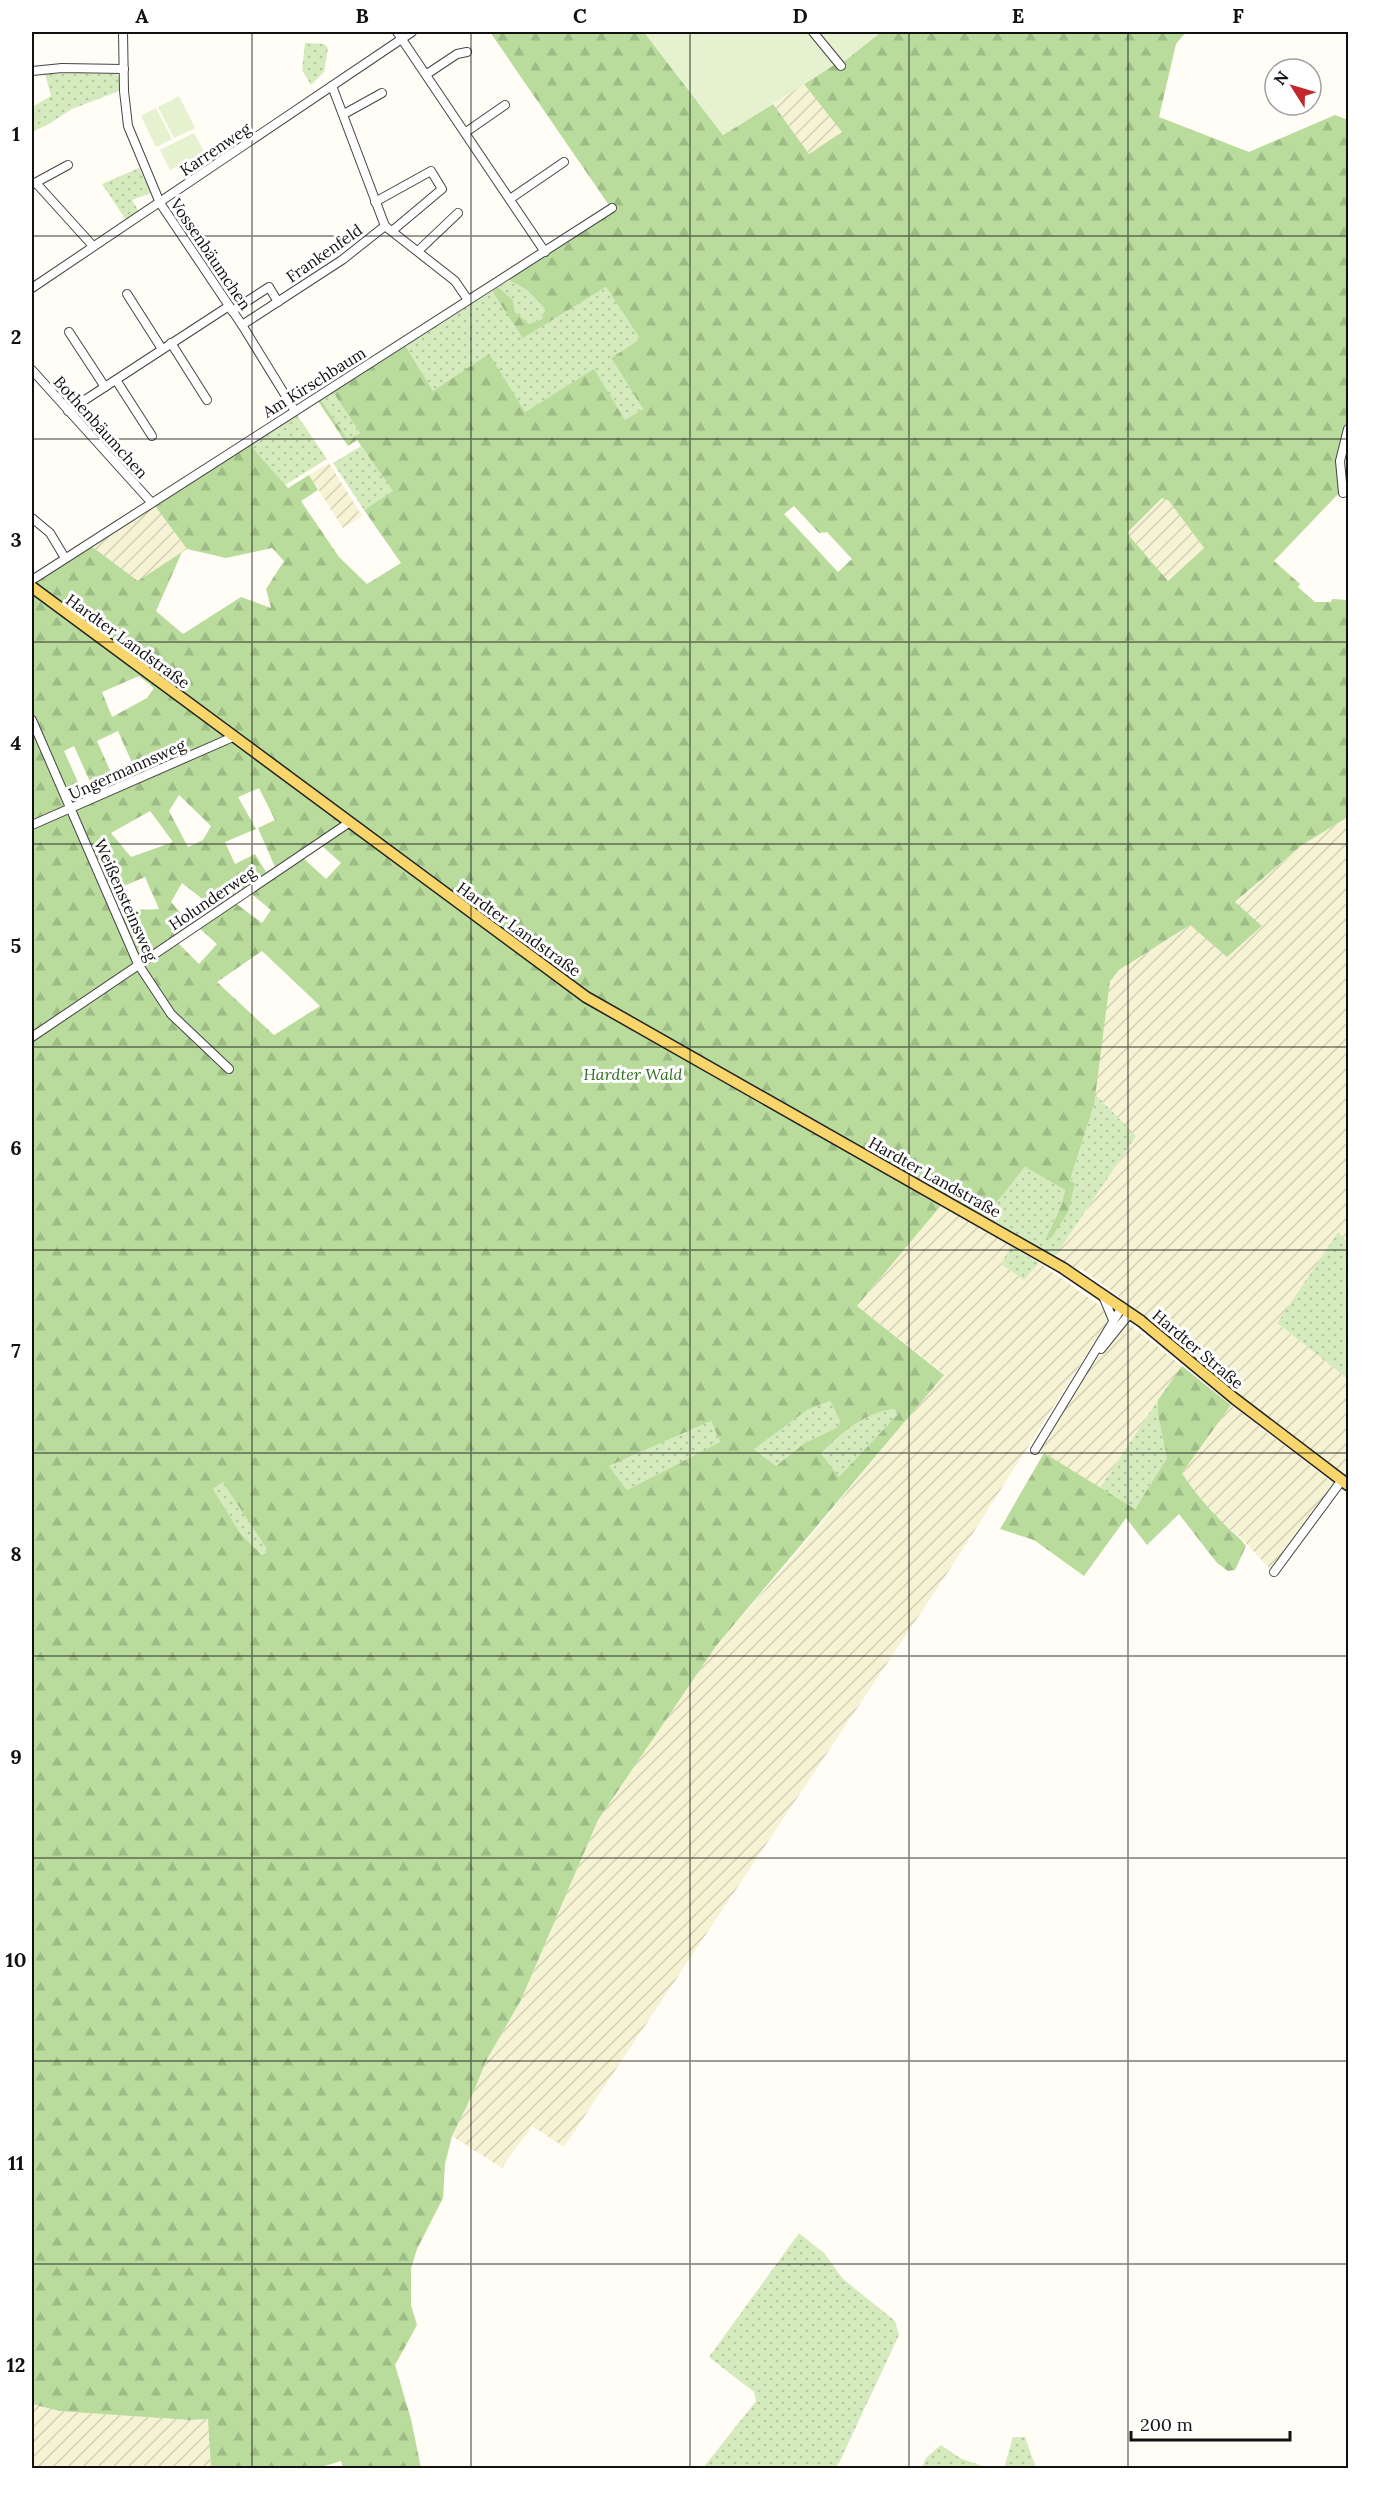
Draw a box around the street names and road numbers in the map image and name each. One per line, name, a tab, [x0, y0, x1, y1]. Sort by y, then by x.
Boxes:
street label: Karrenweg	[176, 117, 255, 180]
street label: Vossenbäumchen	[166, 194, 256, 314]
street label: Frankenfeld	[282, 219, 366, 286]
street label: Am Kirschbaum	[258, 342, 369, 422]
street label: Bothenbäumchen	[50, 372, 153, 483]
street label: Hardter Landstraße	[62, 589, 194, 693]
street label: Ungermannsweg	[66, 734, 190, 804]
street label: Weißensteinsweg	[90, 836, 162, 965]
street label: Holunderweg	[165, 861, 260, 934]
street label: Hardter Landstraße	[453, 877, 585, 981]
street label: Hardter Landstraße	[865, 1132, 1005, 1222]
street label: Hardter Straße	[1148, 1305, 1248, 1393]

